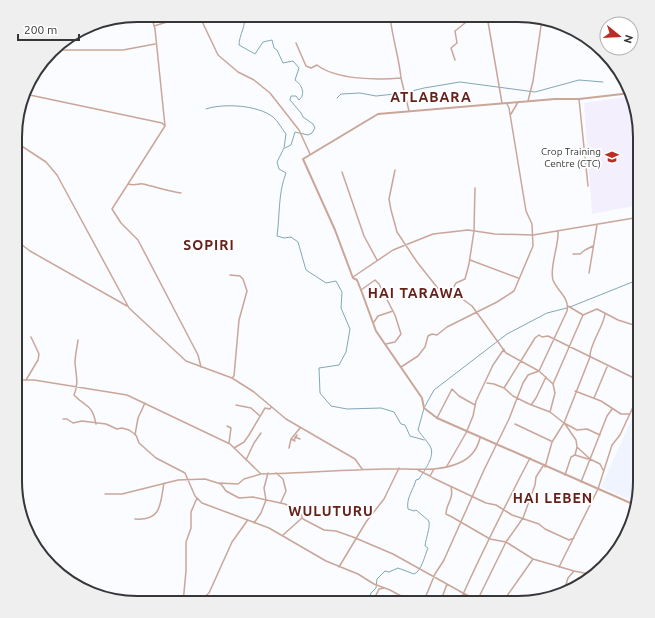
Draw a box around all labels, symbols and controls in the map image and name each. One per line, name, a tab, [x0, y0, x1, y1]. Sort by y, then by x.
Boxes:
scale bar	[18, 16, 79, 42]
north arrow	[599, 16, 639, 56]
text: 200 m	[24, 23, 57, 36]
text: N	[622, 33, 635, 45]
district label: ATLABARA	[390, 89, 472, 105]
place label: Crop Training Centre (CTC)	[541, 146, 601, 169]
school or university icon: Crop Training Centre (CTC)	[604, 149, 620, 165]
district label: SOPIRI	[183, 237, 235, 253]
district label: HAI TARAWA	[368, 285, 464, 301]
district label: HAI LEBEN	[513, 490, 593, 506]
district label: WULUTURU	[288, 503, 374, 519]

